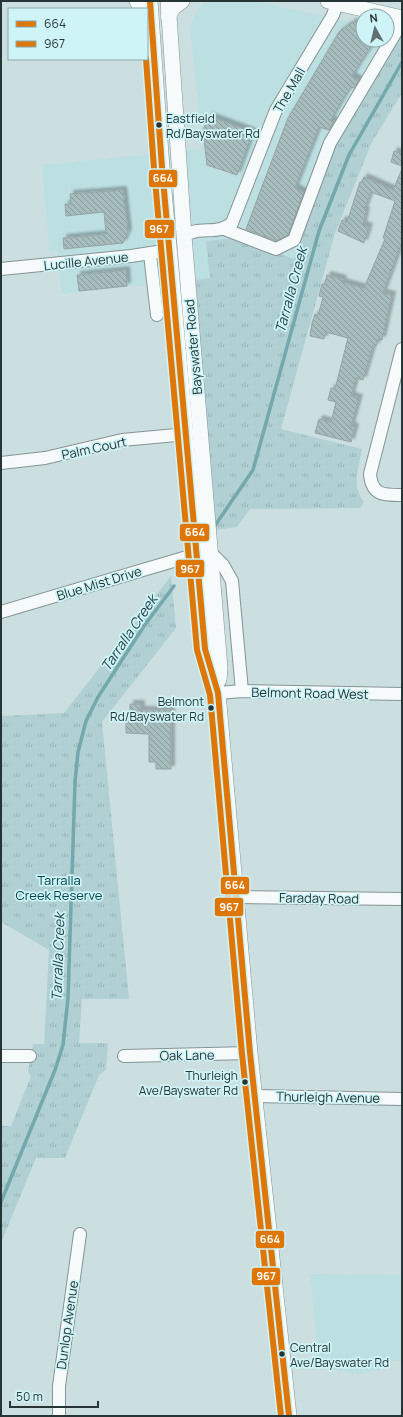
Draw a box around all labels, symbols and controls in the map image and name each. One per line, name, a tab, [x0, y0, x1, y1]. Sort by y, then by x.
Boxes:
legend	[8, 8, 148, 60]
north arrow	[355, 8, 395, 48]
text: N	[369, 10, 379, 26]
text: 664	[44, 15, 66, 32]
text: 967	[44, 35, 65, 52]
street label: The Mall	[269, 64, 309, 116]
place label: Eastfield Rd/Bayswater Rd	[166, 110, 260, 142]
marker: Eastfield Rd/Bayswater Rd	[154, 120, 164, 130]
line badge: 664	[148, 169, 178, 188]
text: 664	[153, 170, 173, 185]
line badge: 967	[144, 219, 175, 239]
text: 967	[149, 221, 169, 236]
water label: Tarralla Creek	[270, 243, 312, 335]
street label: Lucille Avenue	[43, 248, 130, 274]
street label: Bayswater Road	[180, 299, 206, 395]
street label: Palm Court	[60, 432, 128, 464]
line badge: 664	[179, 523, 210, 542]
text: 664	[185, 524, 205, 539]
line badge: 967	[175, 559, 205, 578]
street label: Blue Mist Drive	[54, 561, 144, 604]
text: 967	[180, 561, 200, 576]
water label: Tarralla Creek	[96, 589, 162, 675]
street label: Belmont Road West	[251, 683, 369, 703]
place label: Belmont Rd/Bayswater Rd	[110, 693, 204, 725]
marker: Belmont Rd/Bayswater Rd	[206, 703, 216, 713]
park label: Tarralla Creek Reserve	[16, 871, 103, 904]
line badge: 664	[220, 876, 250, 895]
text: 664	[225, 877, 245, 892]
street label: Faraday Road	[279, 888, 359, 908]
line badge: 967	[214, 897, 244, 917]
text: 967	[219, 899, 239, 914]
water label: Tarralla Creek	[46, 911, 69, 1001]
street label: Oak Lane	[159, 1046, 215, 1064]
place label: Thurleigh Ave/Bayswater Rd	[139, 1067, 238, 1099]
marker: Thurleigh Ave/Bayswater Rd	[240, 1077, 250, 1087]
street label: Thurleigh Avenue	[276, 1087, 381, 1107]
line badge: 664	[255, 1230, 285, 1249]
text: 664	[260, 1231, 280, 1246]
line badge: 967	[251, 1267, 281, 1286]
text: 967	[256, 1268, 276, 1283]
street label: Dunlop Avenue	[52, 1279, 82, 1371]
place label: Central Ave/Bayswater Rd	[290, 1339, 389, 1371]
marker: Central Ave/Bayswater Rd	[277, 1349, 287, 1359]
scale bar	[10, 1383, 98, 1409]
text: 50 m	[16, 1388, 43, 1405]

